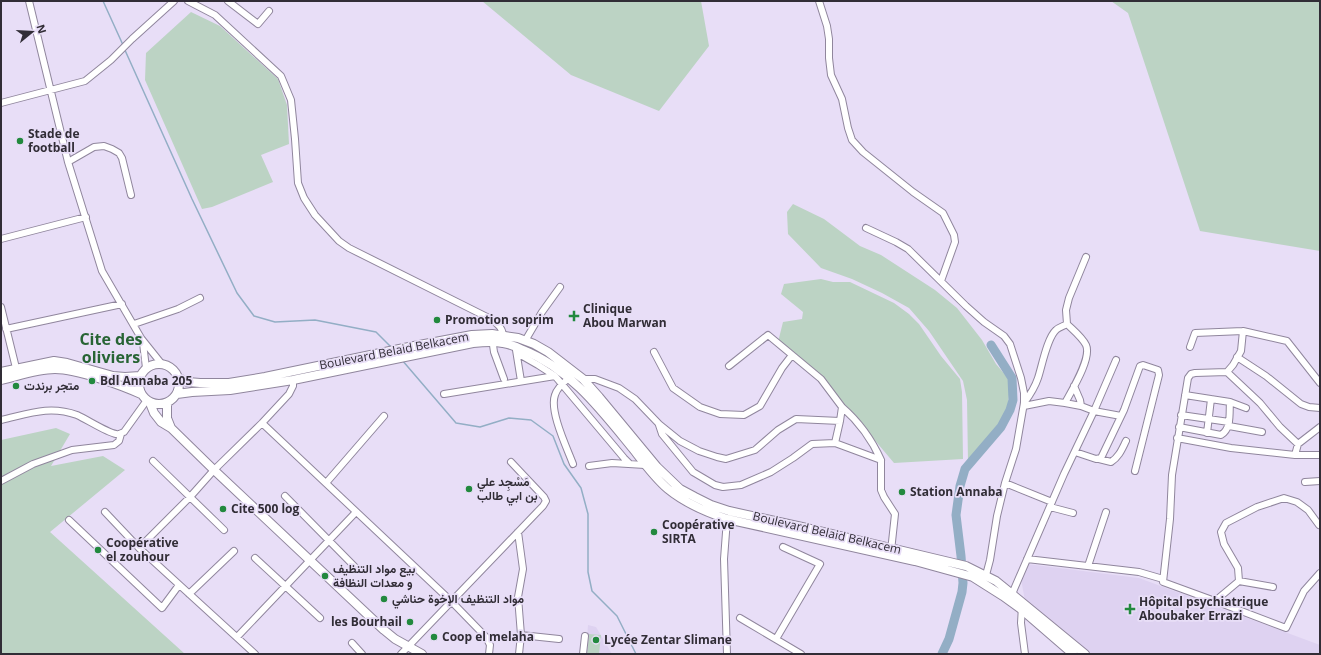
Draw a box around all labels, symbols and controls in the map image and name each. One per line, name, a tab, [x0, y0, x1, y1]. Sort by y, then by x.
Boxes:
north arrow	[12, 12, 52, 52]
text: N	[33, 22, 51, 35]
place label: Stade de football	[28, 125, 80, 156]
marker: Stade de football	[15, 136, 25, 146]
place label: Clinique Abou Marwan	[583, 300, 667, 331]
marker: Clinique Abou Marwan	[568, 310, 580, 322]
place label: Promotion soprim	[445, 311, 554, 328]
marker: Promotion soprim	[432, 315, 442, 325]
district label: Cite des oliviers	[79, 328, 143, 368]
street label: Boulevard Belaid Belkacem	[318, 328, 470, 373]
place label: Bdl Annaba 205	[100, 372, 192, 389]
marker: Bdl Annaba 205	[87, 376, 97, 386]
place label: متجر برندت	[24, 377, 80, 394]
marker: متجر برندت	[11, 381, 21, 391]
place label: مَسْجِد علي بن ابي طالب	[477, 473, 538, 506]
place label: Station Annaba	[910, 483, 1003, 500]
marker: مَسْجِد علي بن ابي طالب	[464, 484, 474, 494]
marker: Station Annaba	[897, 487, 907, 497]
place label: Cite 500 log	[231, 500, 300, 517]
marker: Cite 500 log	[218, 504, 228, 514]
street label: Boulevard Belaid Belkacem	[751, 507, 903, 558]
place label: Coopérative SIRTA	[662, 516, 735, 547]
marker: Coopérative SIRTA	[649, 527, 659, 537]
place label: Coopérative el zouhour	[106, 534, 179, 565]
marker: Coopérative el zouhour	[93, 545, 103, 555]
place label: بيع مواد التنظيف و معدات النظافة	[333, 560, 416, 591]
marker: بيع مواد التنظيف و معدات النظافة	[320, 571, 330, 581]
place label: مواد التنظيف الإخوة حناشي	[392, 590, 525, 609]
place label: Hôpital psychiatrique Aboubaker Errazi	[1139, 593, 1268, 624]
marker: مواد التنظيف الإخوة حناشي	[379, 594, 389, 604]
marker: Hôpital psychiatrique Aboubaker Errazi	[1124, 603, 1136, 615]
place label: les Bourhail	[331, 613, 402, 630]
marker: les Bourhail	[405, 617, 415, 627]
place label: Coop el melaha	[442, 628, 534, 645]
place label: Lycée Zentar Slimane	[604, 631, 732, 648]
marker: Coop el melaha	[429, 632, 439, 642]
marker: Lycée Zentar Slimane	[591, 635, 601, 645]

